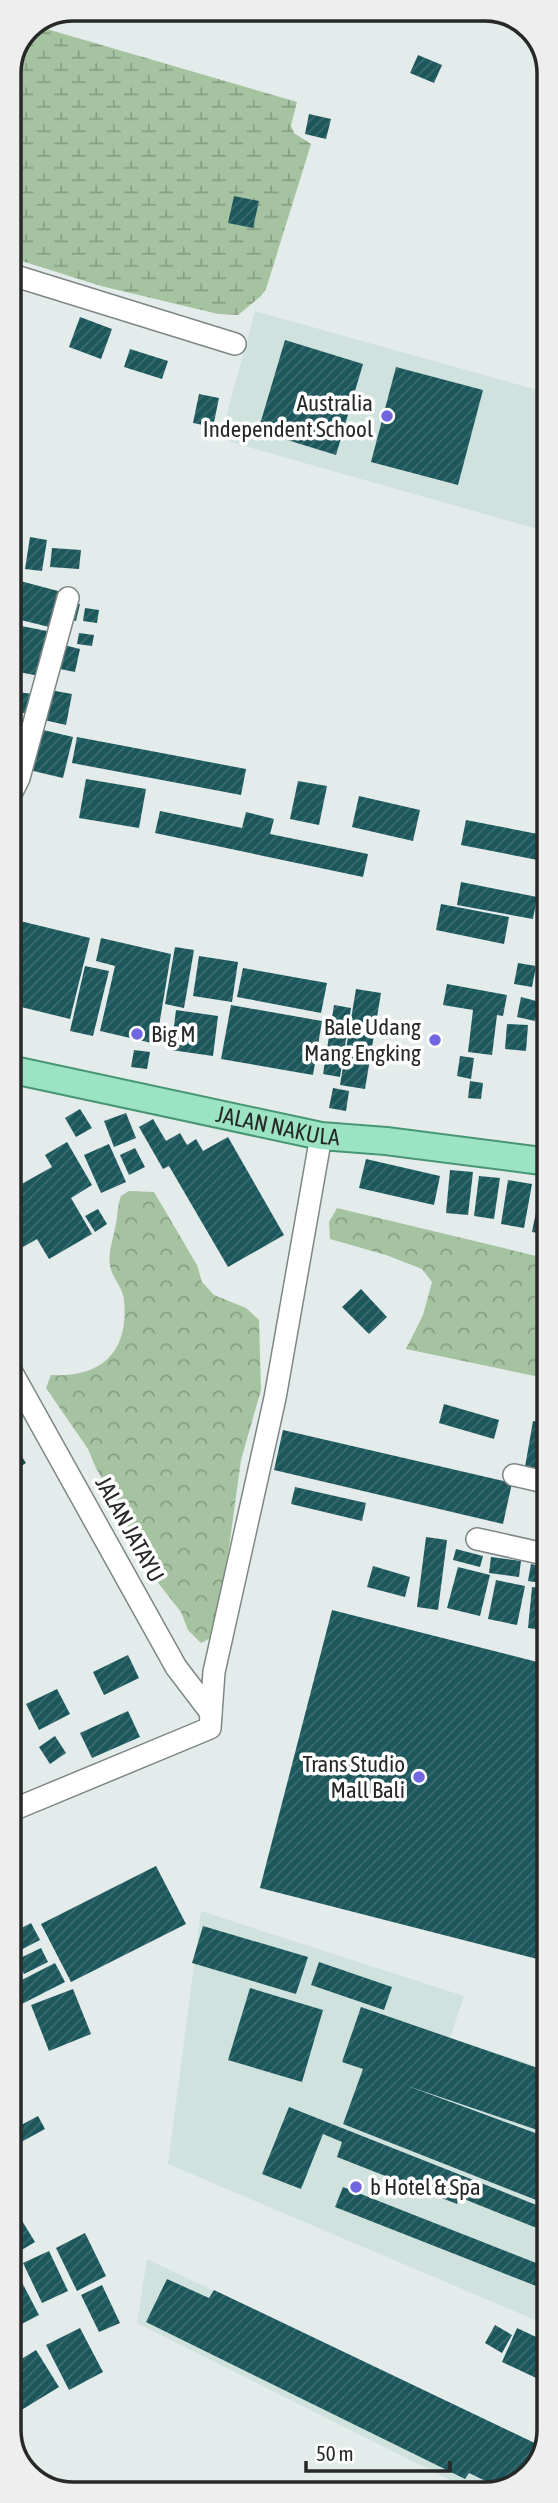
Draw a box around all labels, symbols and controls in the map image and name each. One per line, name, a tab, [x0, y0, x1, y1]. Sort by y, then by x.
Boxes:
place label: Australia Independent School	[203, 390, 373, 442]
marker: Australia Independent School	[379, 408, 395, 424]
place label: Bale Udang Mang Engking	[304, 1014, 421, 1066]
place label: Big M	[151, 1021, 196, 1047]
marker: Big M	[129, 1026, 145, 1042]
marker: Bale Udang Mang Engking	[427, 1032, 443, 1048]
street label: JALAN NAKULA	[214, 1101, 341, 1150]
street label: JALAN JATAYU	[90, 1472, 170, 1586]
place label: Trans Studio Mall Bali	[302, 1751, 405, 1803]
marker: Trans Studio Mall Bali	[411, 1769, 427, 1785]
place label: b Hotel & Spa	[370, 2174, 481, 2200]
marker: b Hotel & Spa	[348, 2179, 364, 2195]
scale bar	[306, 2430, 449, 2474]
text: 50 m	[316, 2441, 354, 2465]

